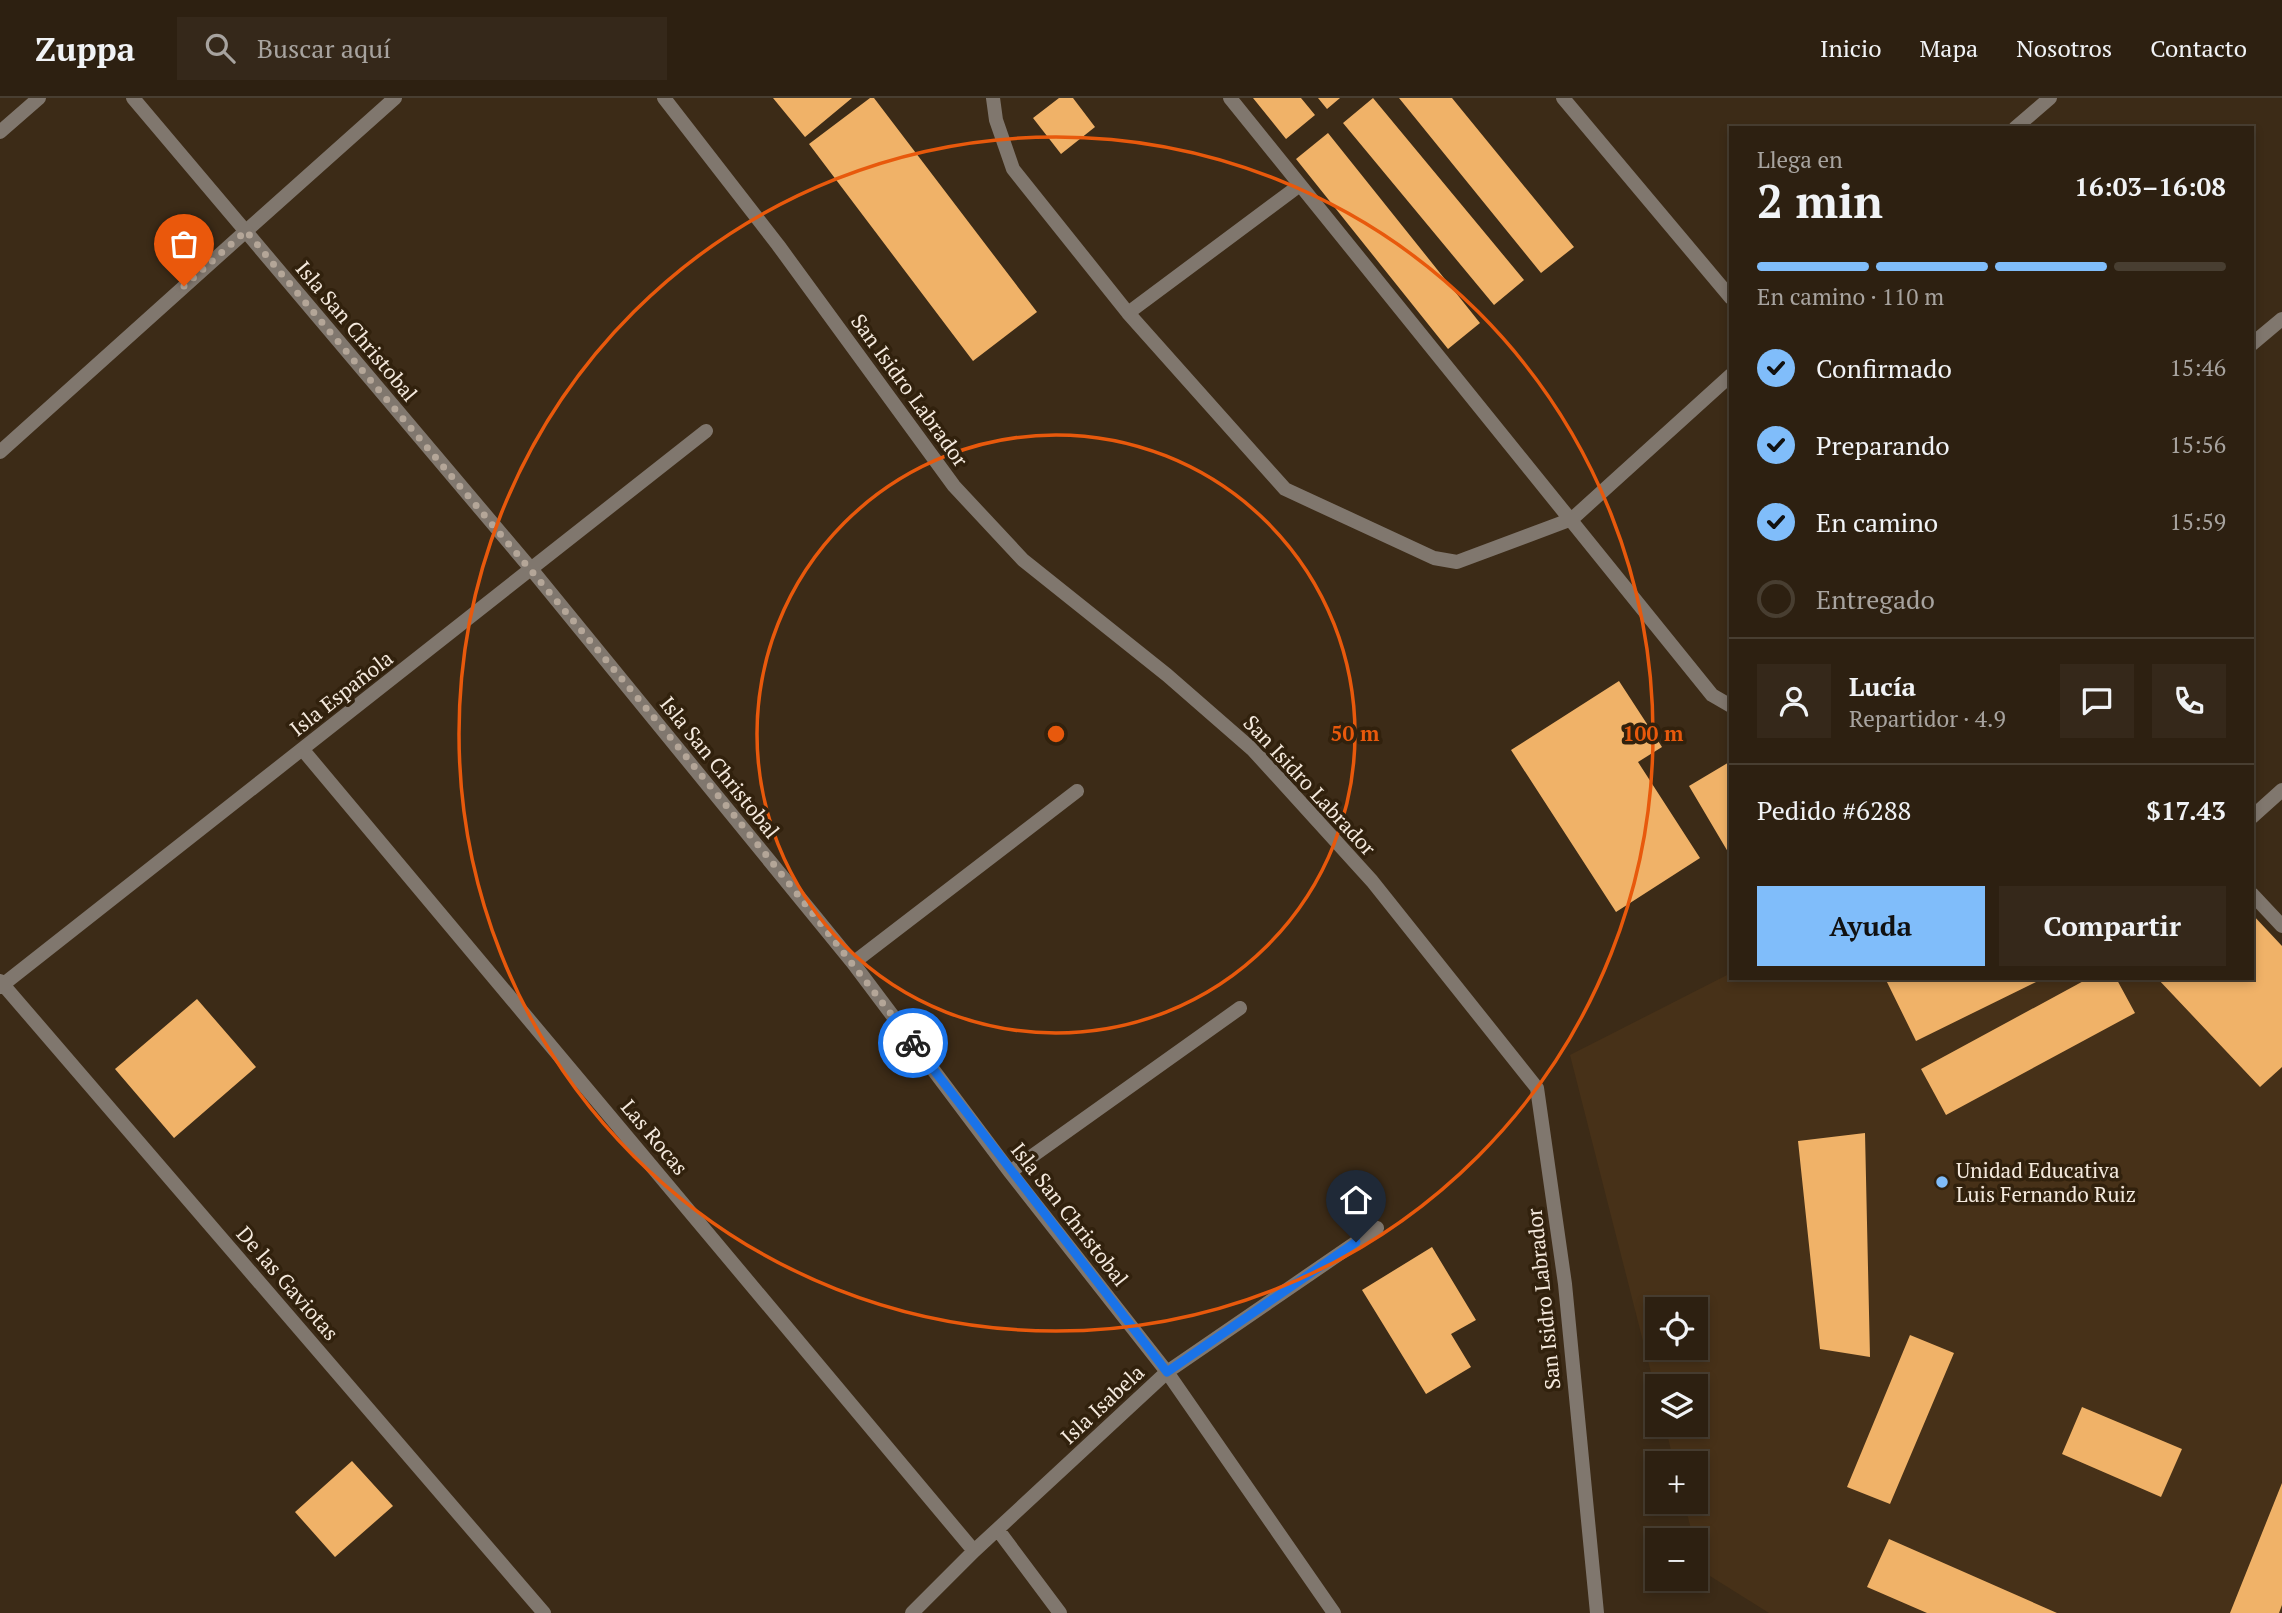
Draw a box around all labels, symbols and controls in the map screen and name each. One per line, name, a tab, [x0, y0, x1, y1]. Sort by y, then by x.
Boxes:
search box	[177, 17, 667, 80]
text: Zuppa	[35, 27, 135, 70]
icon: search	[201, 29, 239, 67]
text: Buscar aquí	[257, 31, 391, 65]
text: Inicio	[1820, 32, 1882, 64]
text: Mapa	[1920, 32, 1978, 64]
text: Nosotros	[2016, 32, 2112, 64]
text: Contacto	[2150, 32, 2247, 64]
text: Llega en	[1757, 144, 1843, 175]
text: 16:03–16:08	[2074, 169, 2226, 203]
text: 2 min	[1757, 170, 1883, 231]
pin	[154, 214, 214, 286]
icon: bag	[165, 225, 203, 263]
street label: Isla San Christobal	[290, 255, 424, 407]
text: En camino · 110 m	[1757, 281, 1944, 312]
street label: San Isidro Labrador	[845, 308, 975, 472]
icon: check	[1757, 349, 1795, 387]
text: Confirmado	[1816, 351, 1952, 385]
text: 15:46	[2169, 352, 2226, 383]
icon: check	[1757, 426, 1795, 464]
text: Preparando	[1816, 428, 1950, 462]
text: 15:56	[2169, 429, 2226, 460]
icon: check	[1757, 503, 1795, 541]
text: En camino	[1816, 505, 1938, 539]
text: 15:59	[2169, 506, 2226, 537]
text: Entregado	[1816, 582, 1935, 616]
street label: Isla Española	[284, 644, 399, 742]
button: person	[1757, 664, 1831, 738]
button: chat	[2060, 664, 2134, 738]
button: phone	[2152, 664, 2226, 738]
text: Lucía	[1849, 669, 1916, 703]
street label: Isla San Christobal	[654, 690, 786, 844]
text: Repartidor · 4.9	[1849, 703, 2006, 734]
street label: San Isidro Labrador	[1238, 709, 1382, 861]
text: 50 m	[1331, 719, 1380, 747]
text: 100 m	[1623, 719, 1684, 747]
centre of rings	[1044, 722, 1068, 746]
text: Pedido #6288	[1757, 793, 1911, 827]
text: $17.43	[2146, 793, 2226, 827]
button: Ayuda	[1757, 886, 1985, 966]
button: Compartir	[1999, 886, 2226, 966]
courier	[878, 1008, 948, 1078]
icon: bike	[894, 1024, 932, 1062]
street label: Las Rocas	[615, 1093, 695, 1181]
street label: Isla San Christobal	[1005, 1136, 1135, 1292]
place label: Unidad Educativa Luis Fernando Ruiz	[1956, 1156, 2136, 1208]
pin	[1326, 1170, 1386, 1242]
marker: Unidad Educativa Luis Fernando Ruiz	[1934, 1174, 1950, 1190]
icon: home	[1337, 1181, 1375, 1219]
street label: San Isidro Labrador	[1520, 1207, 1566, 1391]
street label: De las Gaviotas	[231, 1220, 345, 1346]
map controls	[1645, 1297, 1708, 1591]
button: locate	[1645, 1297, 1708, 1360]
street label: Isla Isabela	[1054, 1358, 1150, 1450]
button: layers	[1645, 1374, 1708, 1437]
button: +	[1645, 1451, 1708, 1514]
button: −	[1645, 1528, 1708, 1591]

